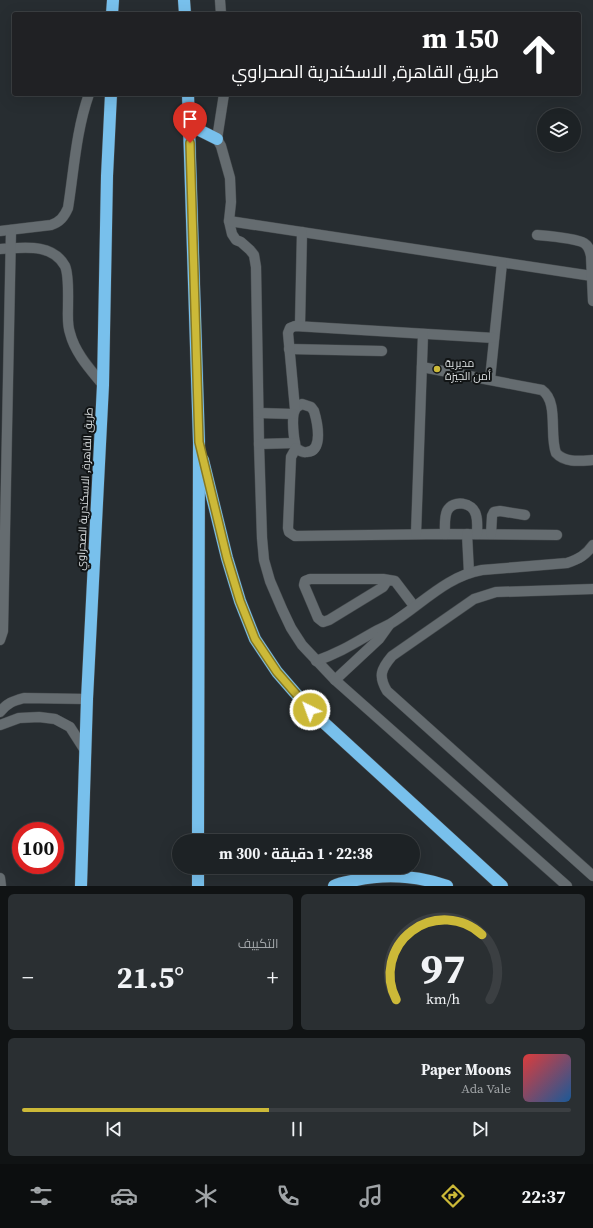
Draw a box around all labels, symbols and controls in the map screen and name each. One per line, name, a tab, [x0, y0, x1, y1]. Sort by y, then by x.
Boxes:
text: 150 m	[422, 19, 499, 57]
icon: ahead	[513, 28, 565, 80]
text: طريق القاهرة, الاسكندرية الصحراوي	[231, 59, 499, 84]
pin	[173, 102, 207, 143]
icon: arrive	[179, 108, 201, 130]
map controls	[537, 108, 581, 152]
button: layers	[537, 108, 581, 152]
place label: مديرية أمن الجيزة	[445, 356, 491, 384]
marker: مديرية أمن الجيزة	[432, 364, 442, 374]
street label: طريق القاهرة, الاسكندرية الصحراوي	[73, 407, 98, 571]
position arrow	[289, 689, 331, 731]
speed limit sign: 100	[12, 822, 64, 874]
text: 22:38 · 1 دقيقة · 300 m	[219, 843, 373, 864]
text: التكييف	[238, 935, 279, 952]
text: 97	[420, 940, 465, 997]
text: 21.5°	[116, 957, 184, 998]
text: −	[22, 962, 34, 992]
text: +	[267, 962, 279, 992]
text: km/h	[426, 989, 460, 1009]
text: Paper Moons	[421, 1059, 511, 1080]
text: Ada Vale	[461, 1080, 511, 1097]
icon: previous	[103, 1118, 125, 1140]
icon: pause	[286, 1118, 308, 1140]
icon: next	[469, 1118, 491, 1140]
icon: filters	[27, 1182, 55, 1210]
icon: car	[110, 1182, 138, 1210]
icon: climate	[192, 1182, 220, 1210]
icon: phone	[274, 1182, 302, 1210]
icon: music	[357, 1182, 385, 1210]
icon: directions	[439, 1182, 467, 1210]
text: 22:37	[521, 1184, 566, 1209]

